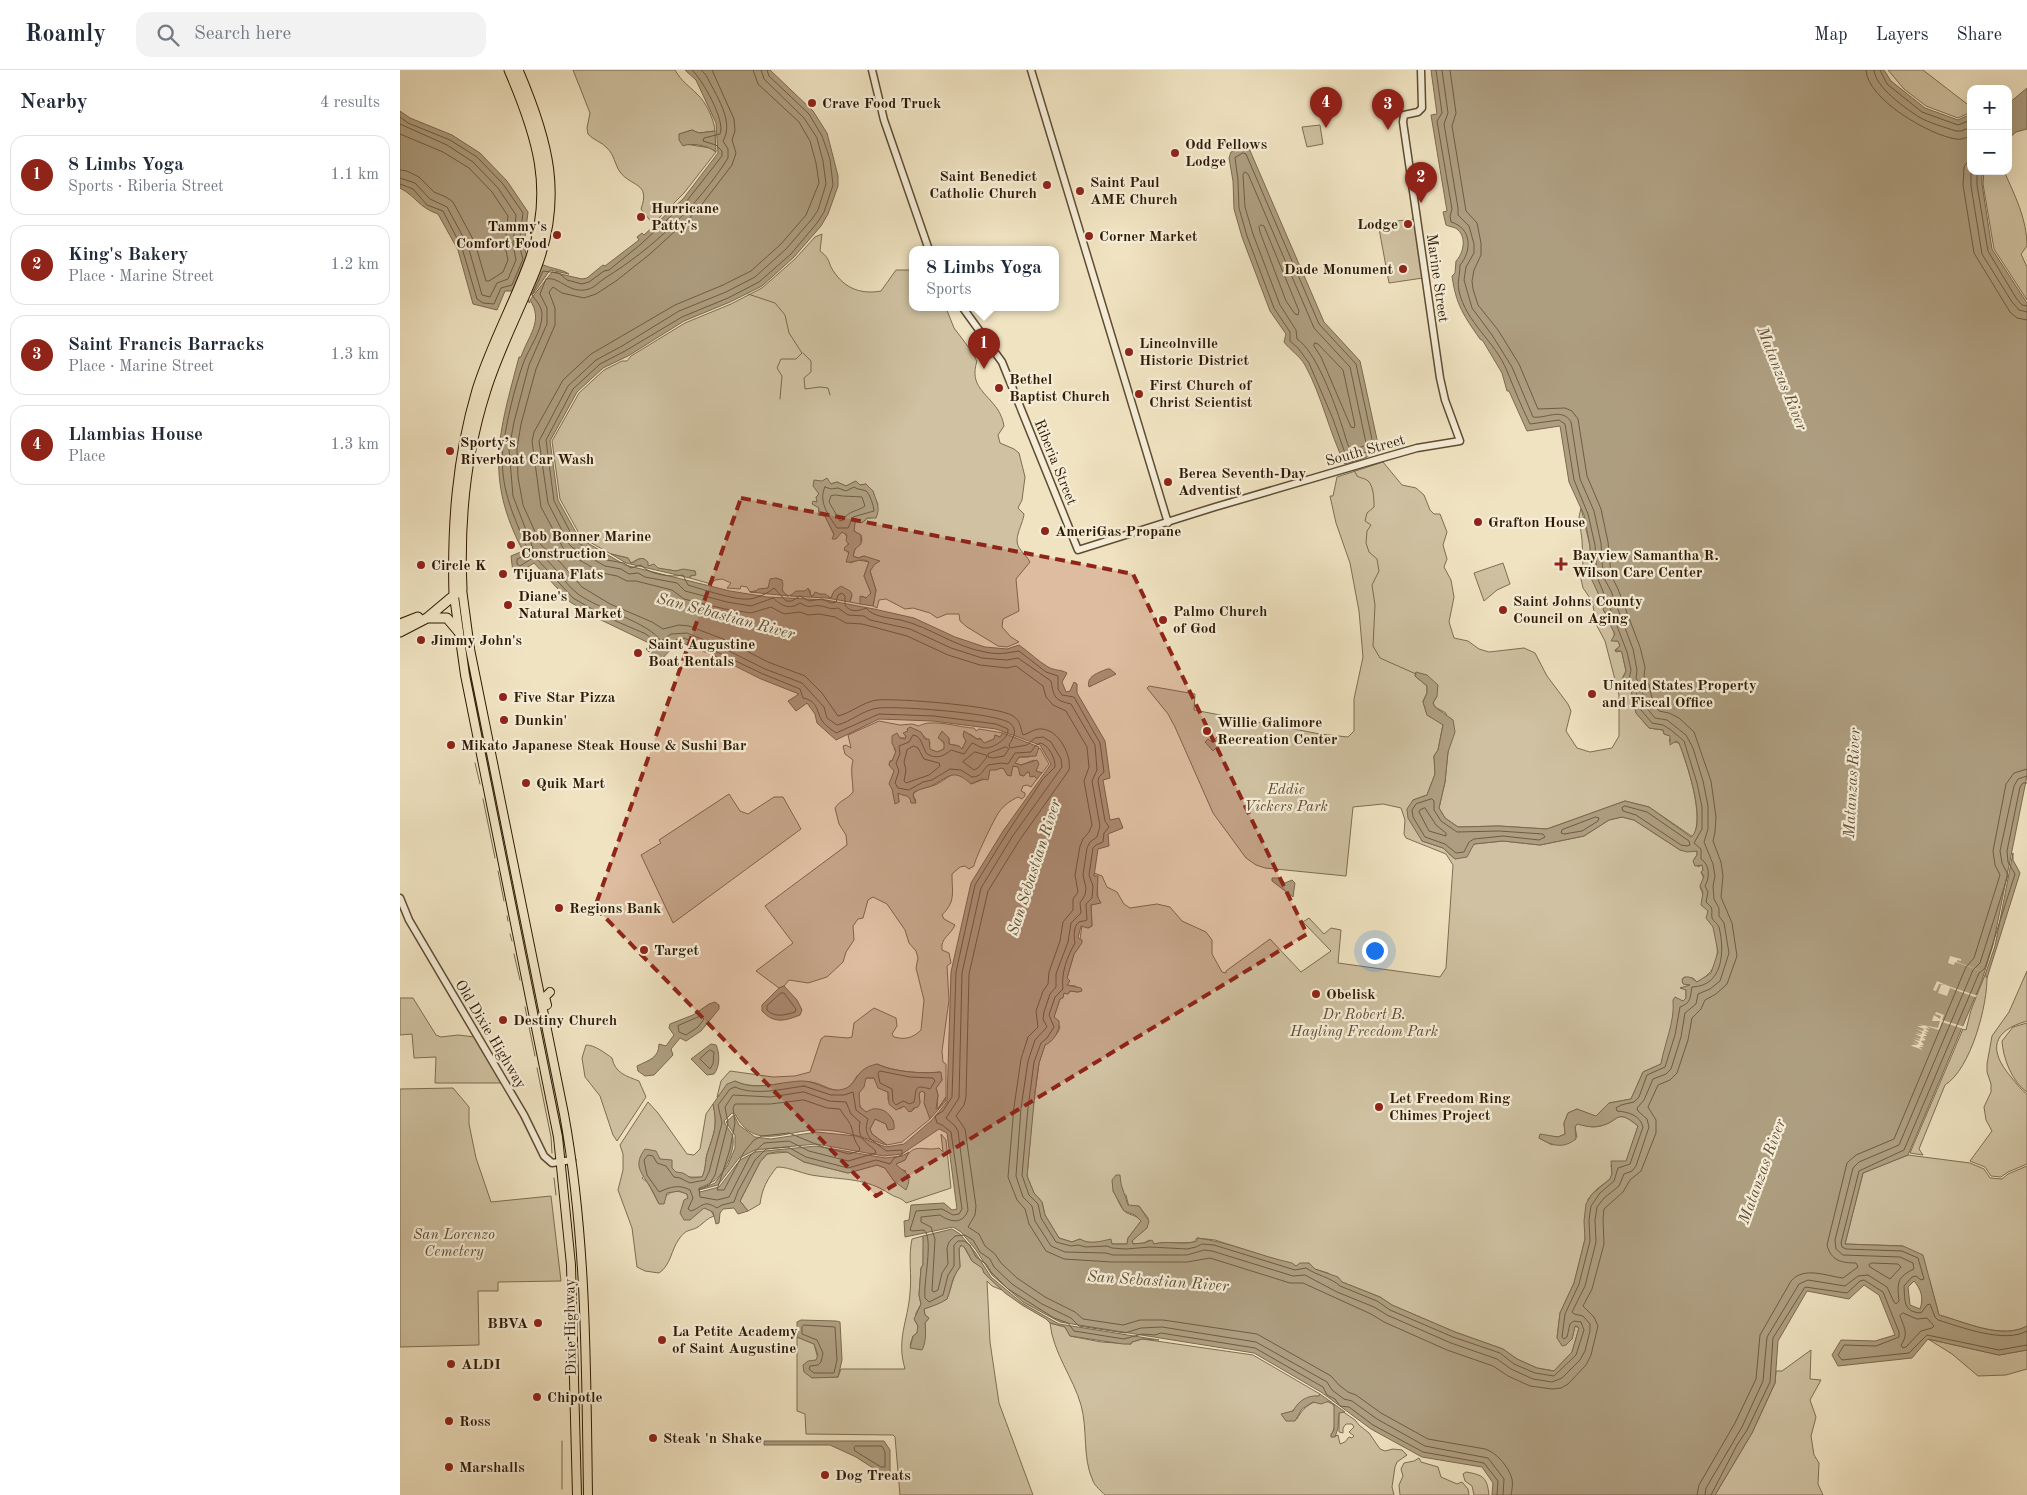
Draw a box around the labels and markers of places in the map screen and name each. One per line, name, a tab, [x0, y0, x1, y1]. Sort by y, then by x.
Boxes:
pin: 4	[1310, 87, 1342, 128]
pin: 3	[1372, 89, 1404, 130]
marker: Crave Food Truck	[806, 97, 818, 109]
place label: Crave Food Truck	[822, 97, 942, 112]
place label: Odd Fellows Lodge	[1185, 138, 1267, 170]
marker: Odd Fellows Lodge	[1169, 147, 1181, 159]
pin: 2	[1405, 162, 1437, 203]
place label: Saint Benedict Catholic Church	[929, 170, 1038, 202]
place label: Saint Paul AME Church	[1090, 176, 1178, 208]
marker: Saint Benedict Catholic Church	[1041, 179, 1053, 191]
marker: Saint Paul AME Church	[1074, 185, 1086, 197]
place label: Hurricane Patty's	[651, 202, 719, 234]
marker: Hurricane Patty's	[635, 211, 647, 223]
place label: Lodge	[1357, 218, 1398, 233]
marker: Lodge	[1402, 218, 1414, 230]
place label: Tammy's Comfort Food	[456, 220, 547, 252]
marker: Tammy's Comfort Food	[551, 229, 563, 241]
marker: Corner Market	[1083, 230, 1095, 242]
place label: Corner Market	[1099, 230, 1198, 245]
place label: Dade Monument	[1284, 263, 1394, 278]
marker: Dade Monument	[1397, 263, 1409, 275]
pin: 1	[968, 328, 1000, 369]
place label: Lincolnville Historic District	[1139, 337, 1250, 369]
marker: Lincolnville Historic District	[1123, 346, 1135, 358]
place label: Bethel Baptist Church	[1009, 373, 1110, 405]
place label: First Church of Christ Scientist	[1149, 379, 1253, 411]
marker: Bethel Baptist Church	[993, 382, 1005, 394]
marker: First Church of Christ Scientist	[1133, 388, 1145, 400]
place label: Sporty’s Riverboat Car Wash	[460, 436, 594, 468]
marker: Sporty’s Riverboat Car Wash	[444, 445, 456, 457]
place label: Berea Seventh-Day Adventist	[1178, 467, 1306, 499]
marker: Berea Seventh-Day Adventist	[1162, 476, 1174, 488]
marker: Grafton House	[1472, 516, 1484, 528]
place label: Grafton House	[1488, 516, 1585, 531]
marker: AmeriGas Propane	[1039, 525, 1051, 537]
place label: AmeriGas Propane	[1055, 525, 1181, 540]
place label: Bob Bonner Marine Construction	[521, 530, 651, 562]
marker: Bob Bonner Marine Construction	[505, 539, 517, 551]
place label: Bayview Samantha R. Wilson Care Center	[1572, 549, 1719, 581]
marker: Bayview Samantha R. Wilson Care Center	[1554, 557, 1568, 571]
marker: Circle K	[415, 559, 427, 571]
place label: Circle K	[431, 559, 487, 574]
marker: Tijuana Flats	[497, 568, 509, 580]
place label: Tijuana Flats	[513, 568, 603, 583]
place label: Diane's Natural Market	[518, 590, 623, 622]
place label: Saint Johns County Council on Aging	[1513, 595, 1643, 627]
marker: Diane's Natural Market	[502, 599, 514, 611]
marker: Saint Johns County Council on Aging	[1497, 604, 1509, 616]
place label: Palmo Church of God	[1173, 605, 1267, 637]
marker: Palmo Church of God	[1157, 614, 1169, 626]
marker: Jimmy John's	[415, 634, 427, 646]
place label: Jimmy John's	[431, 634, 522, 649]
place label: Saint Augustine Boat Rentals	[648, 638, 755, 670]
marker: Saint Augustine Boat Rentals	[632, 647, 644, 659]
place label: United States Property and Fiscal Office	[1602, 679, 1757, 711]
marker: United States Property and Fiscal Office	[1586, 688, 1598, 700]
marker: Five Star Pizza	[497, 691, 509, 703]
place label: Five Star Pizza	[513, 691, 616, 706]
marker: Dunkin'	[498, 714, 510, 726]
place label: Dunkin'	[514, 714, 567, 729]
place label: Willie Galimore Recreation Center	[1217, 716, 1338, 748]
marker: Willie Galimore Recreation Center	[1201, 725, 1213, 737]
marker: Mikato Japanese Steak House & Sushi Bar	[445, 739, 457, 751]
place label: Mikato Japanese Steak House & Sushi Bar	[461, 739, 747, 754]
marker: Quik Mart	[520, 777, 532, 789]
place label: Quik Mart	[536, 777, 605, 792]
marker: Regions Bank	[553, 902, 565, 914]
place label: Regions Bank	[569, 902, 662, 917]
marker: Target	[638, 944, 650, 956]
place label: Target	[654, 944, 699, 959]
marker: Obelisk	[1310, 988, 1322, 1000]
place label: Obelisk	[1326, 988, 1376, 1003]
marker: Destiny Church	[497, 1014, 509, 1026]
place label: Destiny Church	[513, 1014, 617, 1029]
place label: Let Freedom Ring Chimes Project	[1389, 1092, 1511, 1124]
marker: Let Freedom Ring Chimes Project	[1373, 1101, 1385, 1113]
place label: BBVA	[487, 1317, 528, 1332]
marker: BBVA	[532, 1317, 544, 1329]
place label: La Petite Academy of Saint Augustine	[672, 1325, 798, 1357]
marker: La Petite Academy of Saint Augustine	[656, 1334, 668, 1346]
marker: ALDI	[445, 1358, 457, 1370]
place label: ALDI	[461, 1358, 501, 1373]
marker: Chipotle	[531, 1391, 543, 1403]
place label: Chipotle	[547, 1391, 603, 1406]
marker: Ross	[443, 1415, 455, 1427]
place label: Ross	[459, 1415, 490, 1430]
marker: Steak 'n Shake	[647, 1432, 659, 1444]
place label: Steak 'n Shake	[663, 1432, 762, 1447]
marker: Marshalls	[443, 1461, 455, 1473]
place label: Marshalls	[459, 1461, 525, 1476]
marker: Dog Treats	[819, 1469, 831, 1481]
place label: Dog Treats	[835, 1469, 911, 1484]

